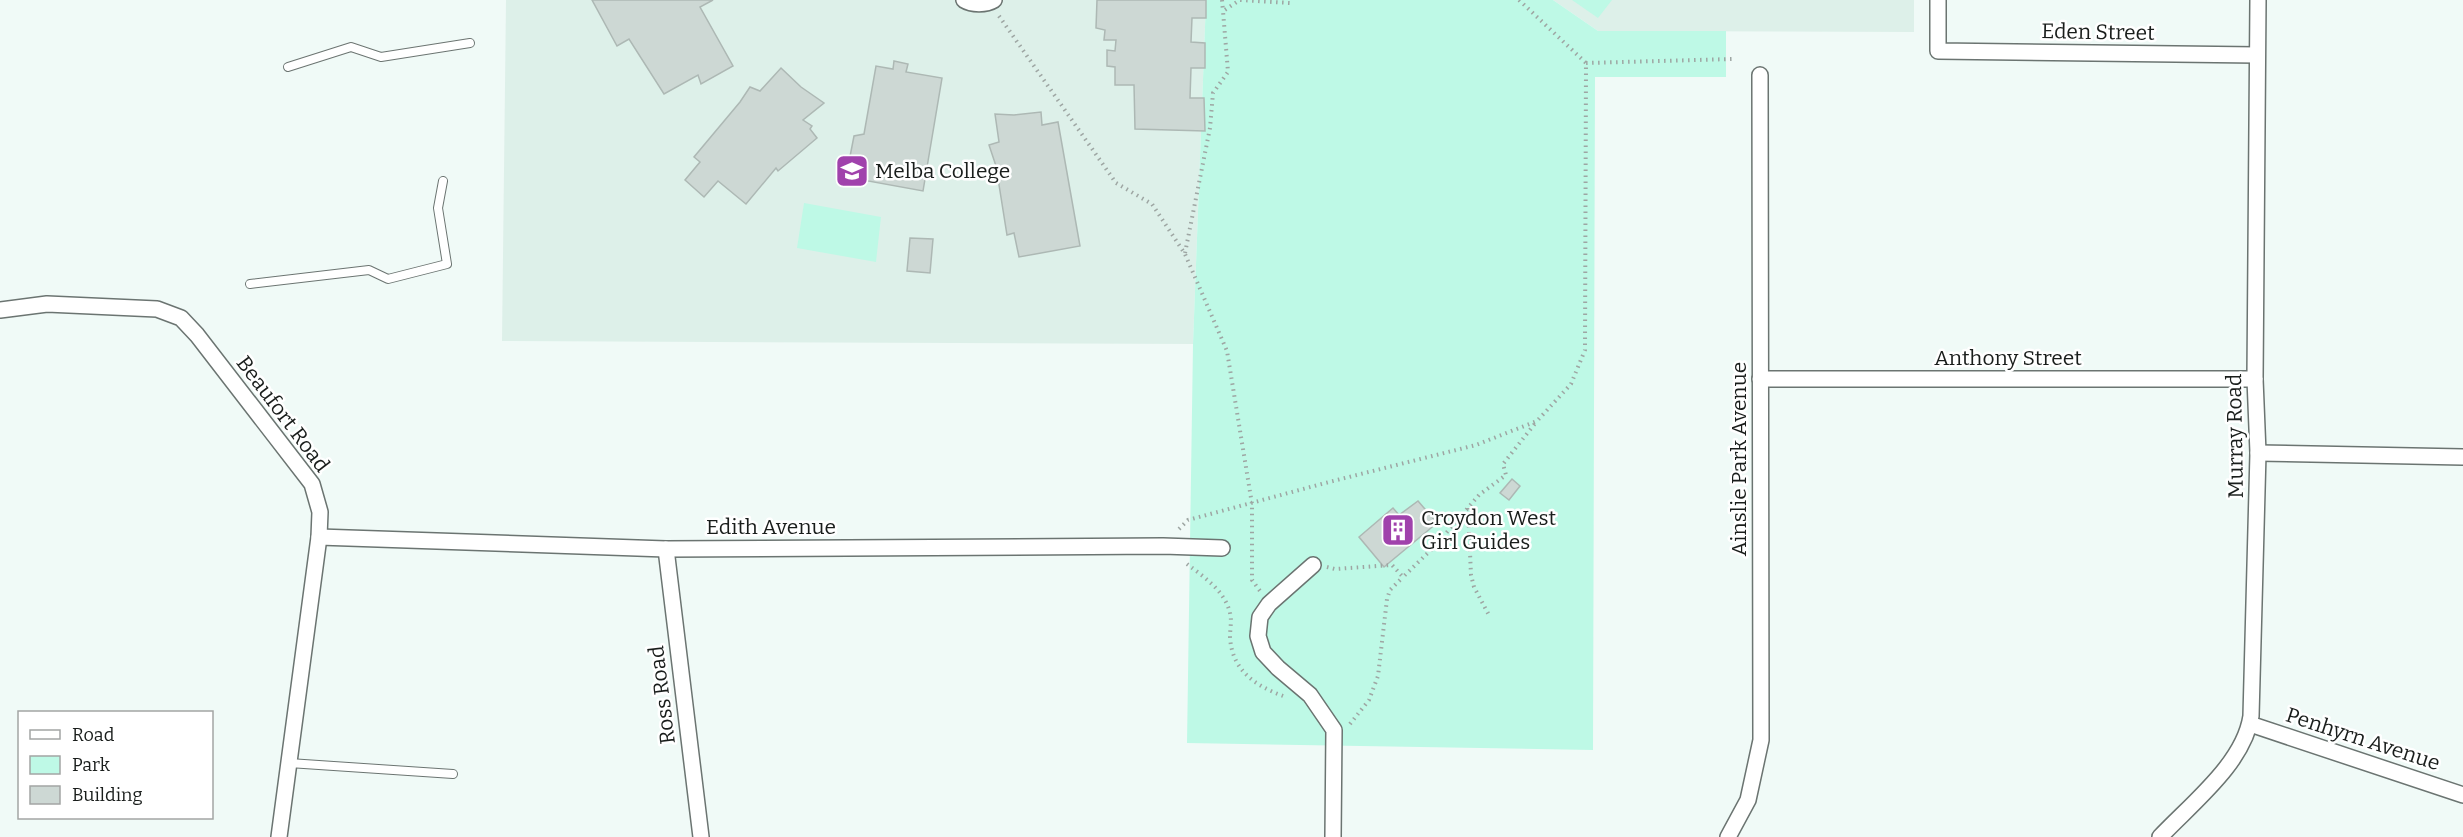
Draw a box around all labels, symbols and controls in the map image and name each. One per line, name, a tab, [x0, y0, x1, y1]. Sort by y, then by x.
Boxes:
street label: Eden Street	[2041, 18, 2155, 46]
school or university icon: Melba College	[834, 153, 870, 189]
place label: Melba College	[875, 158, 1010, 184]
street label: Anthony Street	[1934, 345, 2082, 371]
street label: Beaufort Road	[231, 351, 335, 477]
street label: Ainslie Park Avenue	[1726, 362, 1752, 556]
street label: Murray Road	[2221, 373, 2249, 499]
place label: Croydon West Girl Guides	[1421, 505, 1557, 555]
building icon: Croydon West Girl Guides	[1380, 512, 1416, 548]
street label: Edith Avenue	[706, 514, 836, 540]
street label: Ross Road	[643, 644, 681, 746]
street label: Penhyrn Avenue	[2283, 702, 2443, 776]
legend	[18, 711, 213, 819]
text: Road	[72, 724, 115, 746]
text: Park	[72, 754, 111, 776]
text: Building	[72, 784, 143, 806]

